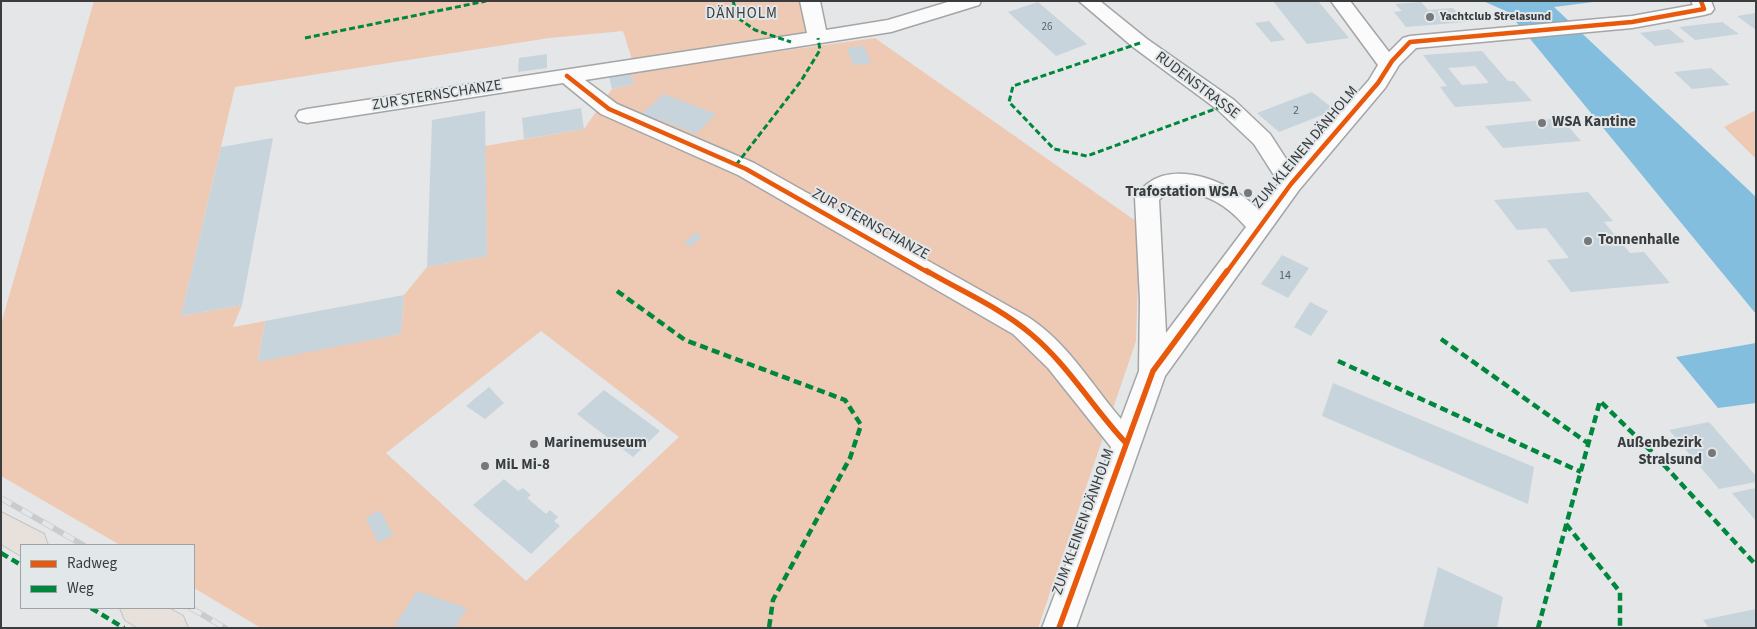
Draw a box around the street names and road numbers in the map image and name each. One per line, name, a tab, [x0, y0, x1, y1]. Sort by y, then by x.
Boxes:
street label: RUDENSTRASSE	[1151, 48, 1243, 124]
street label: ZUR STERNSCHANZE	[371, 77, 503, 115]
street label: ZUM KLEINEN DÄNHOLM	[1249, 83, 1363, 213]
street label: ZUR STERNSCHANZE	[808, 185, 932, 265]
street label: ZUM KLEINEN DÄNHOLM	[1049, 446, 1119, 598]

